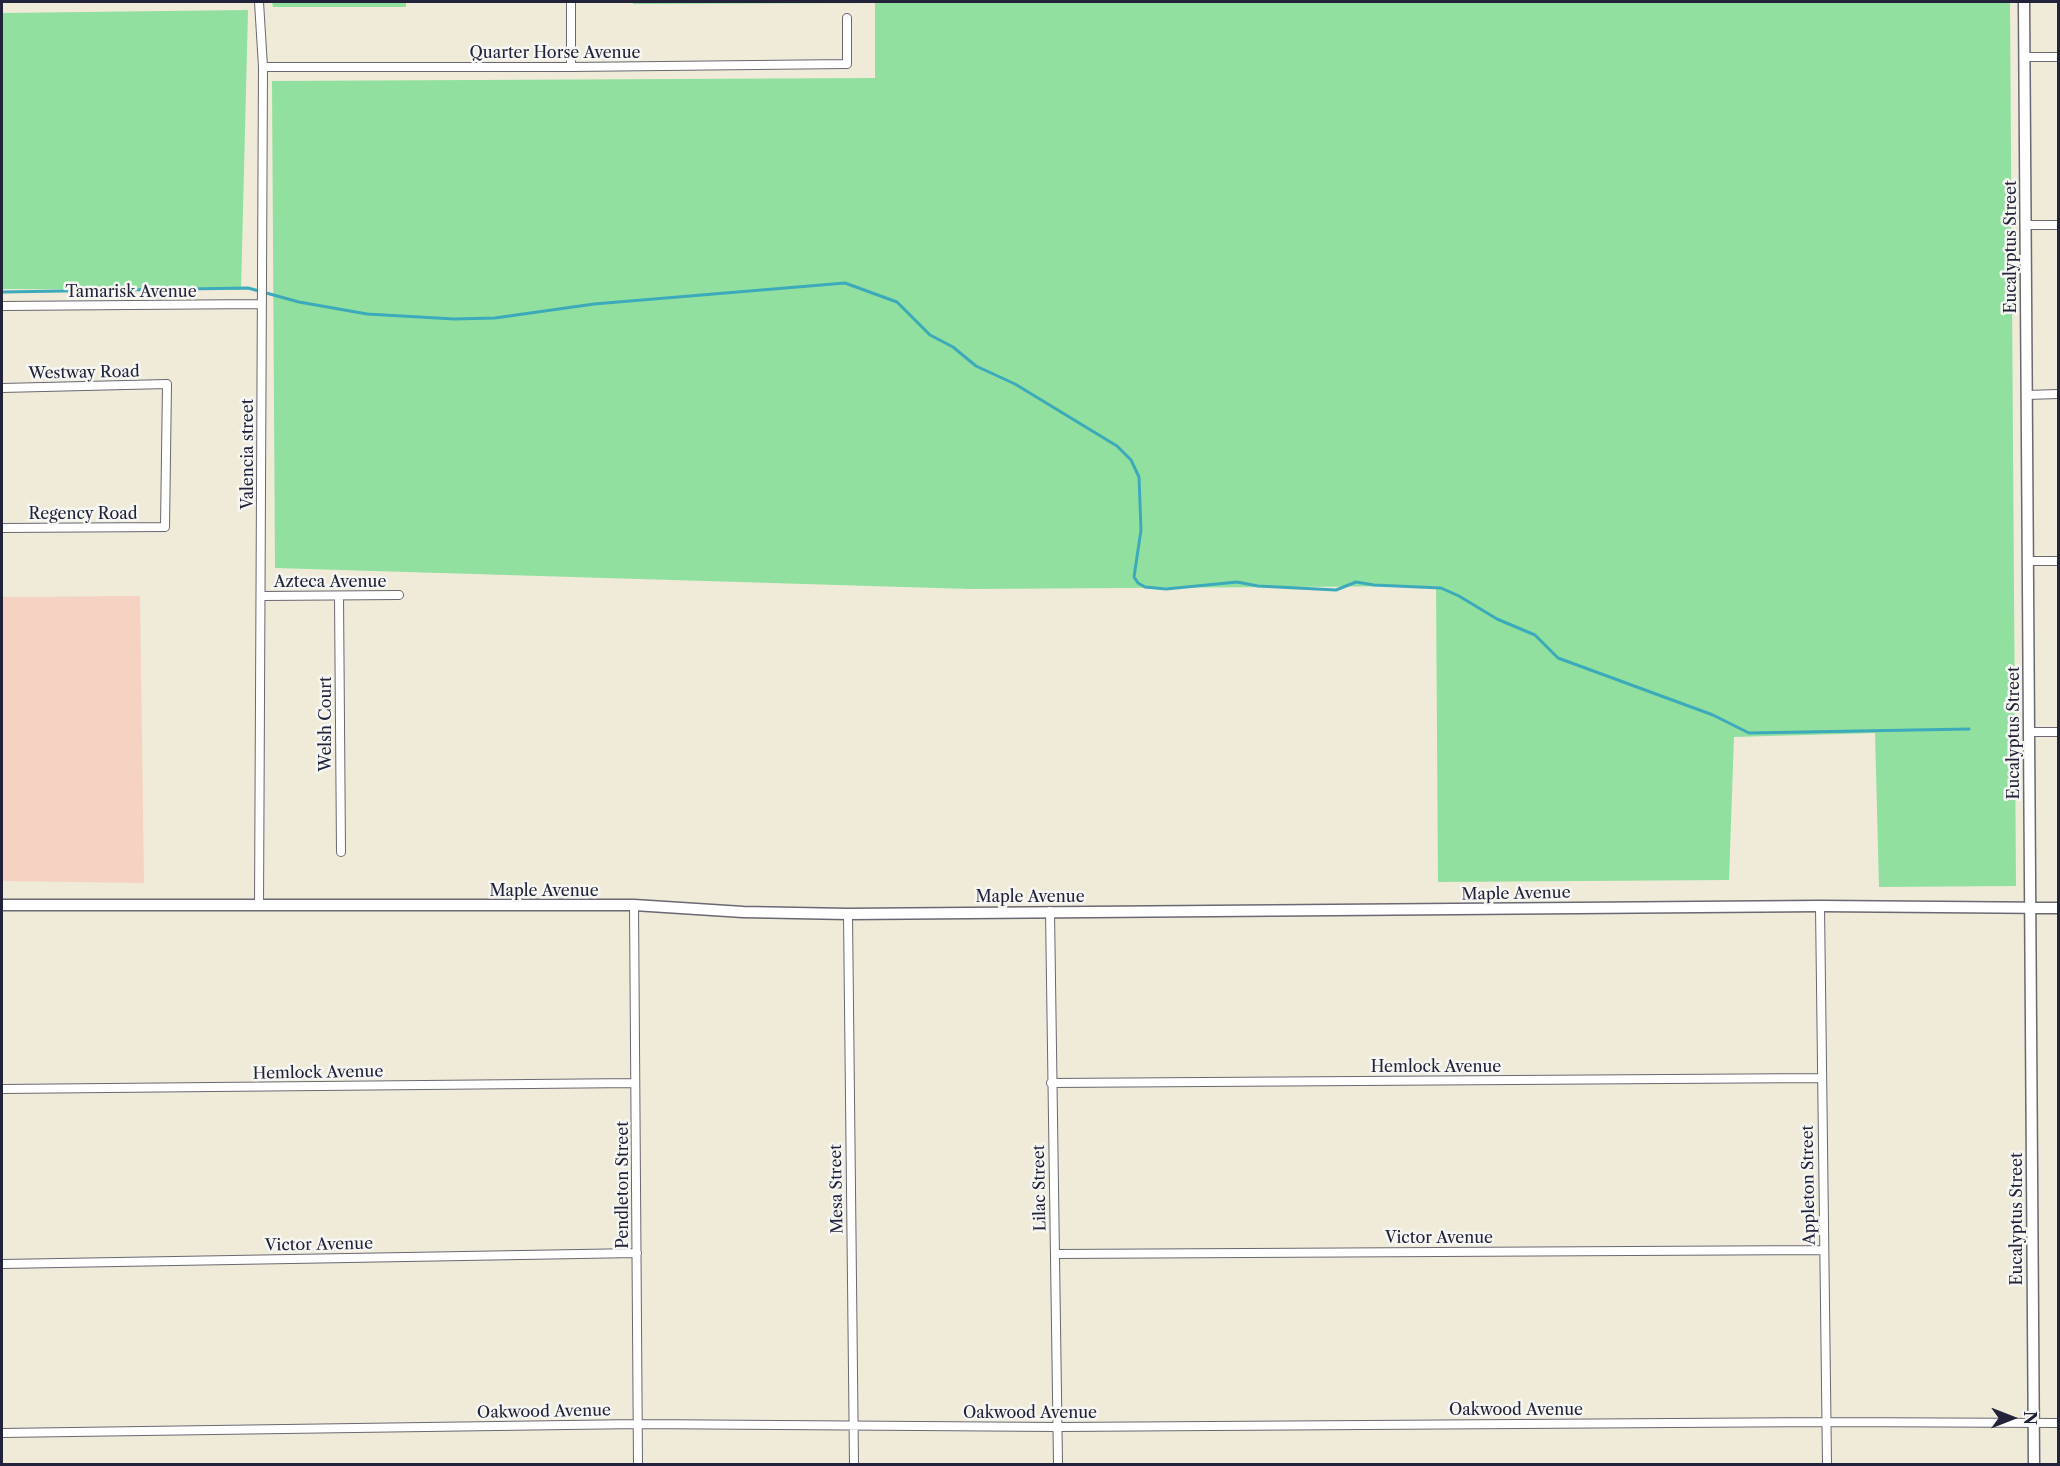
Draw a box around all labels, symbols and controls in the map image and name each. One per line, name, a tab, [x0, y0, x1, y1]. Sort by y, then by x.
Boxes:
street label: Quarter Horse Avenue	[470, 43, 640, 63]
street label: Eucalyptus Street	[2001, 180, 2021, 314]
street label: Tamarisk Avenue	[65, 282, 197, 302]
street label: Westway Road	[28, 362, 140, 384]
street label: Valencia street	[238, 399, 258, 509]
street label: Regency Road	[29, 504, 137, 524]
street label: Azteca Avenue	[274, 572, 386, 592]
street label: Eucalyptus Street	[2004, 666, 2024, 800]
street label: Welsh Court	[316, 676, 336, 772]
street label: Maple Avenue	[489, 881, 599, 901]
street label: Maple Avenue	[1461, 883, 1571, 905]
street label: Maple Avenue	[975, 887, 1085, 907]
street label: Hemlock Avenue	[1371, 1057, 1501, 1077]
street label: Hemlock Avenue	[253, 1062, 383, 1084]
street label: Pendleton Street	[613, 1121, 633, 1249]
street label: Appleton Street	[1798, 1125, 1820, 1245]
street label: Mesa Street	[827, 1144, 847, 1234]
street label: Lilac Street	[1030, 1145, 1050, 1231]
street label: Eucalyptus Street	[2007, 1152, 2027, 1286]
street label: Victor Avenue	[1385, 1228, 1493, 1248]
street label: Victor Avenue	[265, 1234, 373, 1256]
north arrow	[1982, 1388, 2042, 1448]
street label: Oakwood Avenue	[1449, 1400, 1583, 1420]
street label: Oakwood Avenue	[477, 1401, 611, 1423]
street label: Oakwood Avenue	[963, 1403, 1097, 1423]
text: N	[2020, 1411, 2040, 1425]

